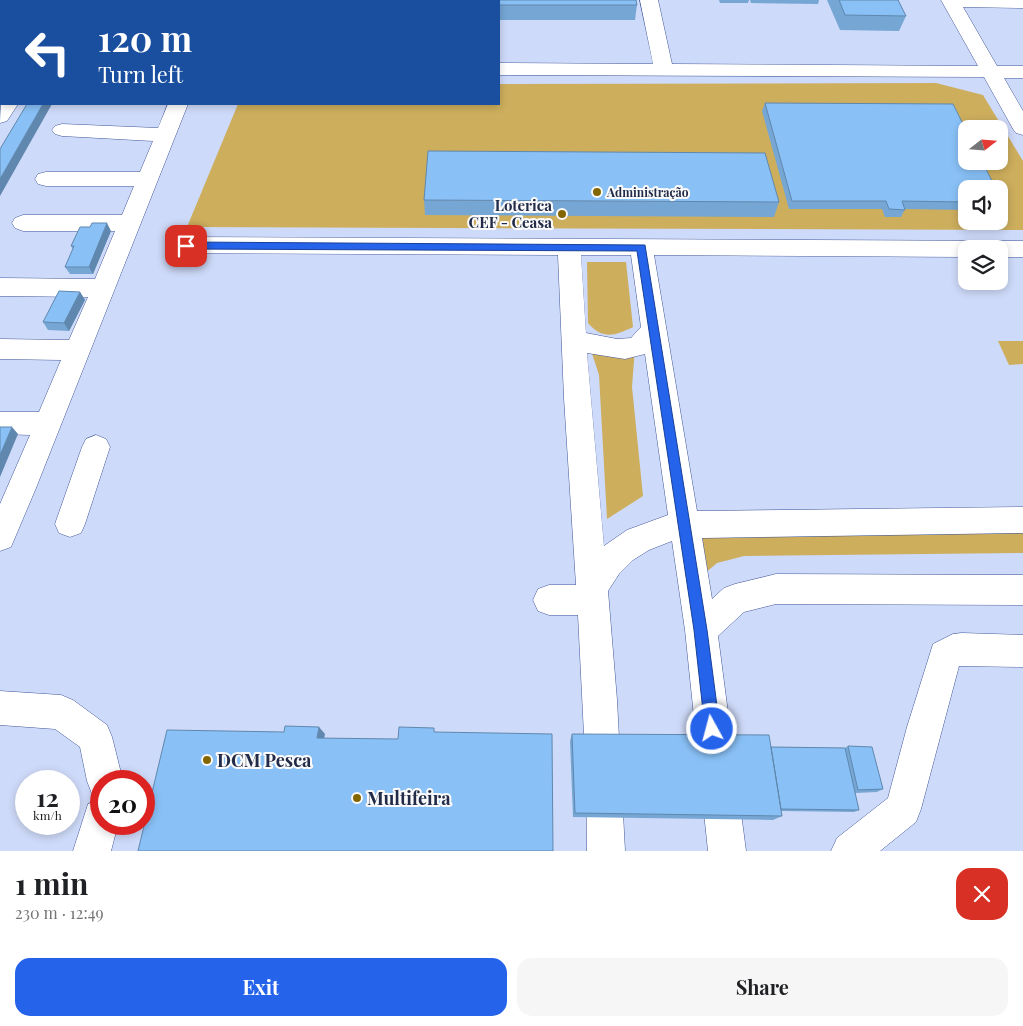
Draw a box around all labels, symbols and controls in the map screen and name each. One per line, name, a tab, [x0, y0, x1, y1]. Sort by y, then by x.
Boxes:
text: 120 m	[98, 14, 192, 61]
icon: left	[15, 20, 80, 85]
text: Turn left	[98, 59, 183, 89]
north arrow	[958, 120, 1008, 170]
map controls	[958, 120, 1008, 290]
button: sound	[958, 180, 1008, 230]
place label: Administração	[606, 184, 689, 200]
marker: Administração	[591, 186, 603, 198]
place label: Loterica CEF - Ceasa	[469, 195, 552, 232]
marker: Loterica CEF - Ceasa	[556, 208, 568, 220]
pin	[165, 225, 207, 267]
icon: arrive	[172, 232, 200, 260]
button: layers	[958, 240, 1008, 290]
position arrow	[685, 702, 737, 754]
place label: DCM Pesca	[217, 748, 312, 772]
marker: DCM Pesca	[201, 754, 213, 766]
speed limit sign: 20	[90, 770, 155, 835]
text: 12	[36, 780, 59, 813]
place label: Multifeira	[367, 786, 451, 810]
marker: Multifeira	[351, 792, 363, 804]
text: km/h	[33, 807, 62, 823]
text: 1 min	[15, 863, 89, 903]
button: close	[956, 868, 1008, 920]
text: 230 m · 12:49	[15, 902, 104, 923]
button: Exit	[15, 958, 507, 1016]
button: Share	[517, 958, 1008, 1016]

